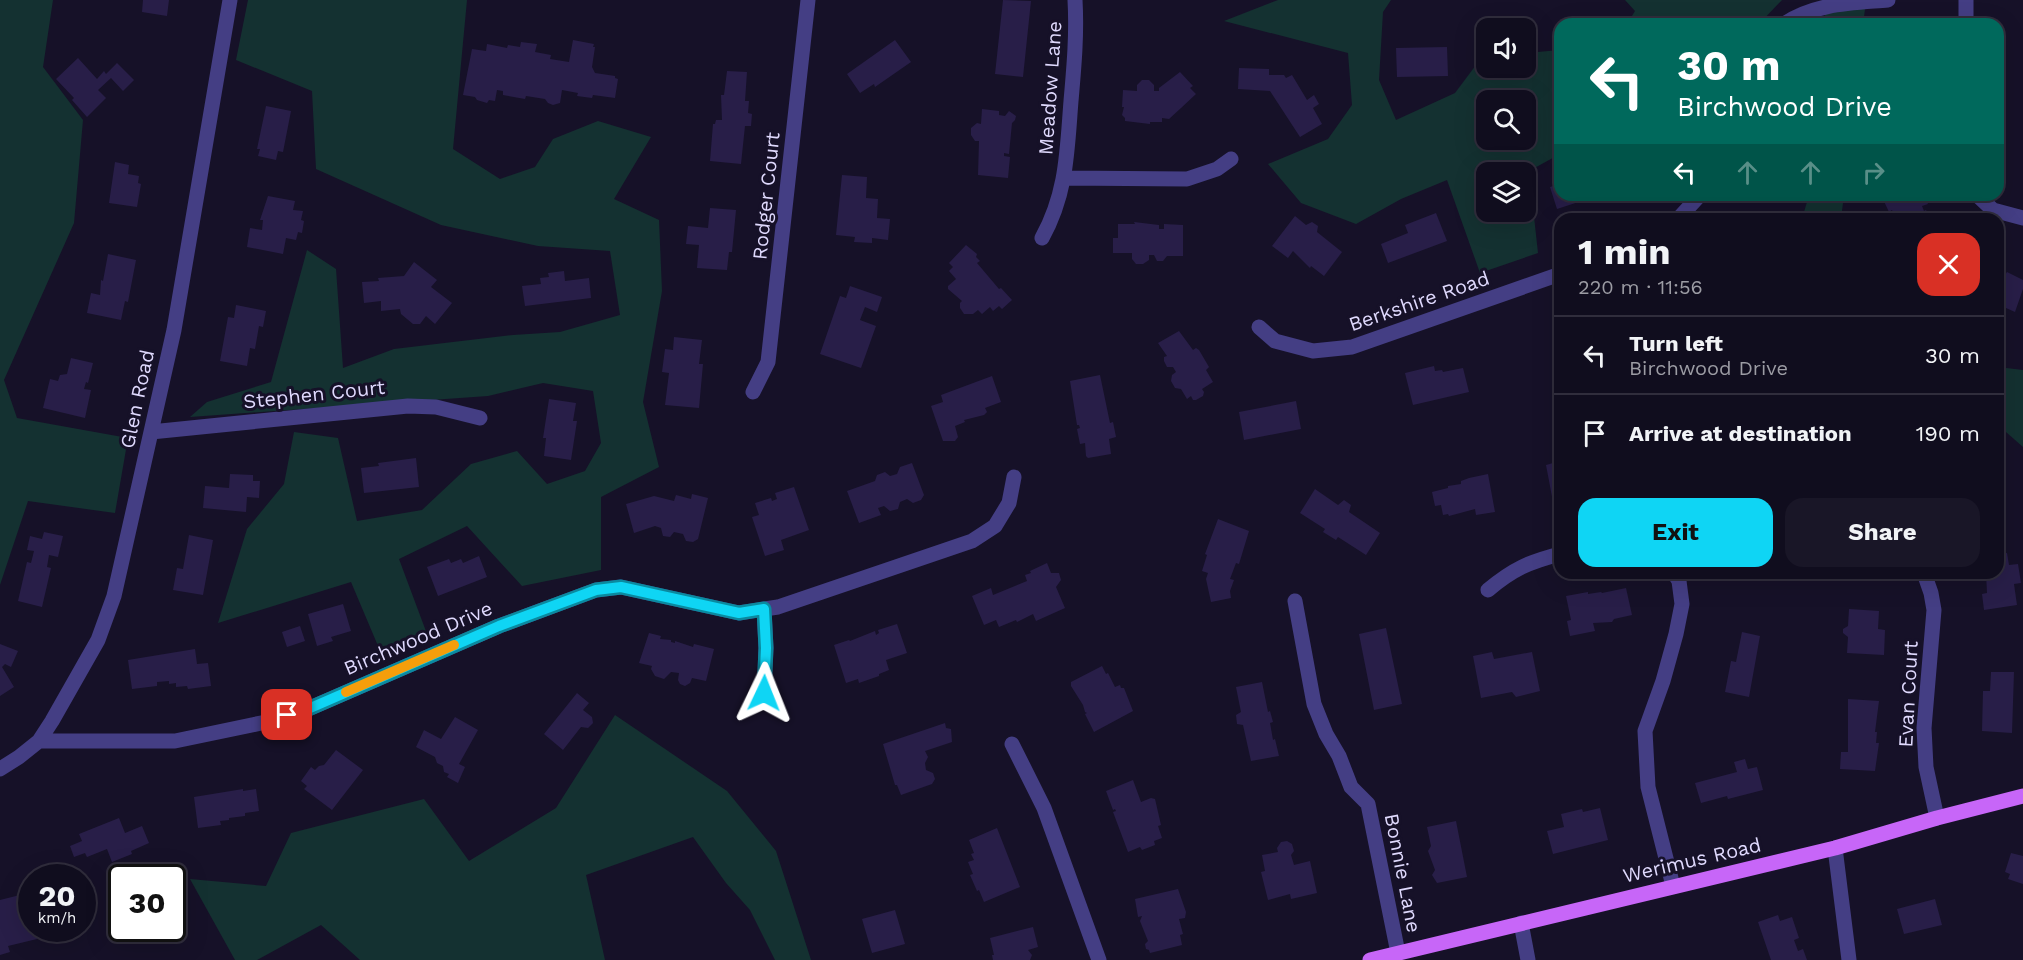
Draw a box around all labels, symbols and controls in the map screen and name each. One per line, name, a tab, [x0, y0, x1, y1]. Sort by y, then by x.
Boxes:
map controls	[1476, 18, 1536, 222]
button: sound	[1476, 18, 1536, 78]
street label: Meadow Lane	[1033, 20, 1067, 156]
text: 30 m	[1677, 41, 1781, 90]
icon: left	[1578, 42, 1656, 120]
button: search	[1476, 90, 1536, 150]
text: Birchwood Drive	[1677, 91, 1892, 123]
street label: Rodger Court	[747, 130, 785, 261]
icon: left	[1668, 156, 1701, 189]
icon: ahead	[1731, 156, 1764, 189]
icon: ahead	[1794, 156, 1827, 189]
icon: right	[1857, 156, 1890, 189]
button: layers	[1476, 162, 1536, 222]
text: 1 min	[1578, 231, 1670, 273]
button: close	[1917, 233, 1980, 296]
street label: Berkshire Road	[1346, 266, 1492, 336]
text: 220 m · 11:56	[1578, 275, 1703, 299]
text: Turn left	[1629, 331, 1723, 356]
icon: left	[1578, 339, 1611, 372]
text: 30 m	[1925, 343, 1980, 368]
street label: Glen Road	[115, 348, 159, 450]
text: Birchwood Drive	[1629, 356, 1788, 380]
street label: Stephen Court	[242, 375, 387, 413]
icon: arrive	[1578, 417, 1611, 450]
text: Arrive at destination	[1629, 421, 1852, 446]
text: 190 m	[1916, 421, 1980, 446]
button: Exit	[1578, 498, 1773, 567]
button: Share	[1785, 498, 1980, 567]
street label: Birchwood Drive	[340, 596, 496, 680]
street label: Evan Court	[1893, 639, 1923, 748]
position arrow	[732, 661, 796, 725]
pin	[261, 689, 312, 740]
icon: arrive	[270, 698, 303, 731]
street label: Bonnie Lane	[1380, 811, 1426, 935]
street label: Werimus Road	[1621, 832, 1763, 888]
speed limit sign: 30	[108, 864, 186, 942]
text: 20	[38, 878, 76, 913]
text: km/h	[38, 909, 76, 927]

